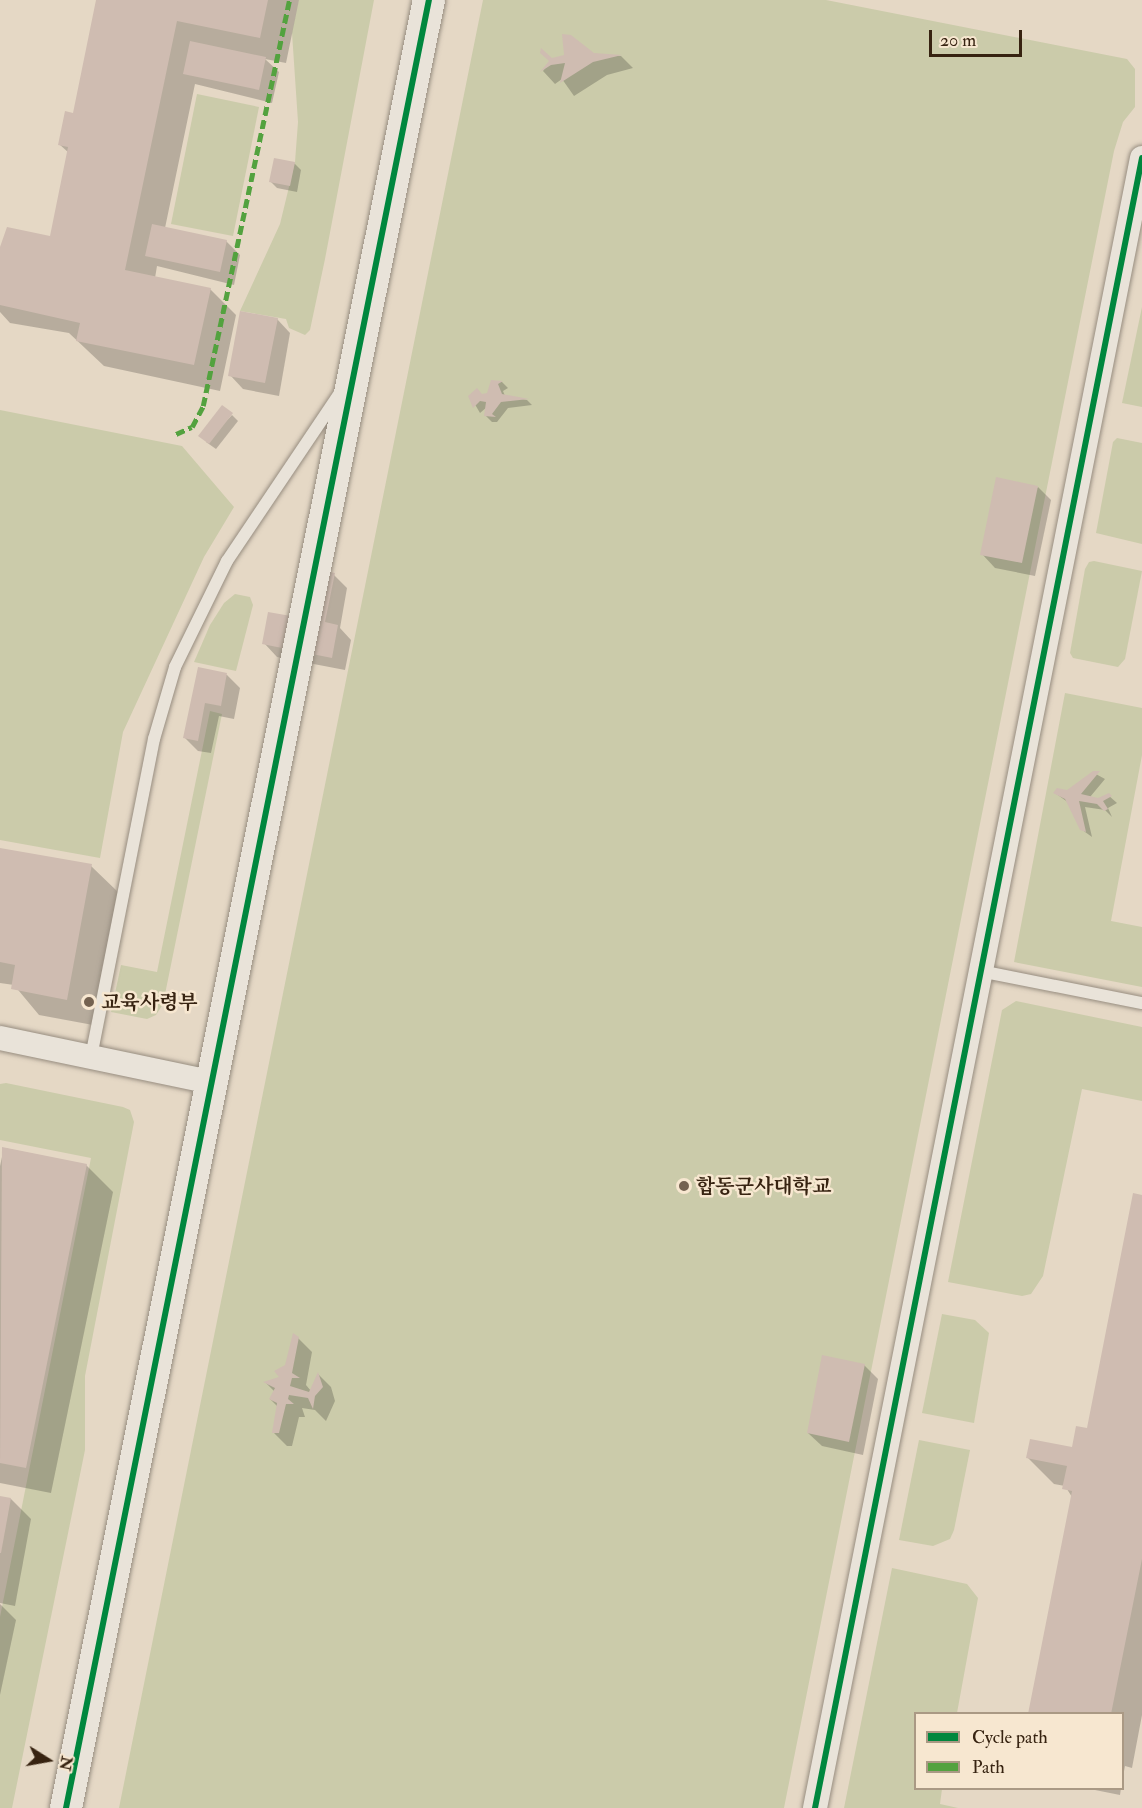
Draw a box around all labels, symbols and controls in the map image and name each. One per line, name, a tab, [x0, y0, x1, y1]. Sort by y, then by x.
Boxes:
scale bar	[932, 18, 1025, 56]
text: 20 m	[940, 29, 976, 52]
place label: 교육사령부	[101, 990, 198, 1014]
marker: 교육사령부	[82, 995, 96, 1009]
place label: 합동군사대학교	[696, 1174, 831, 1198]
marker: 합동군사대학교	[677, 1179, 691, 1193]
legend	[914, 1712, 1124, 1790]
text: Cycle path	[972, 1726, 1048, 1749]
north arrow	[18, 1730, 78, 1790]
text: N	[54, 1754, 77, 1772]
text: Path	[972, 1756, 1005, 1779]

